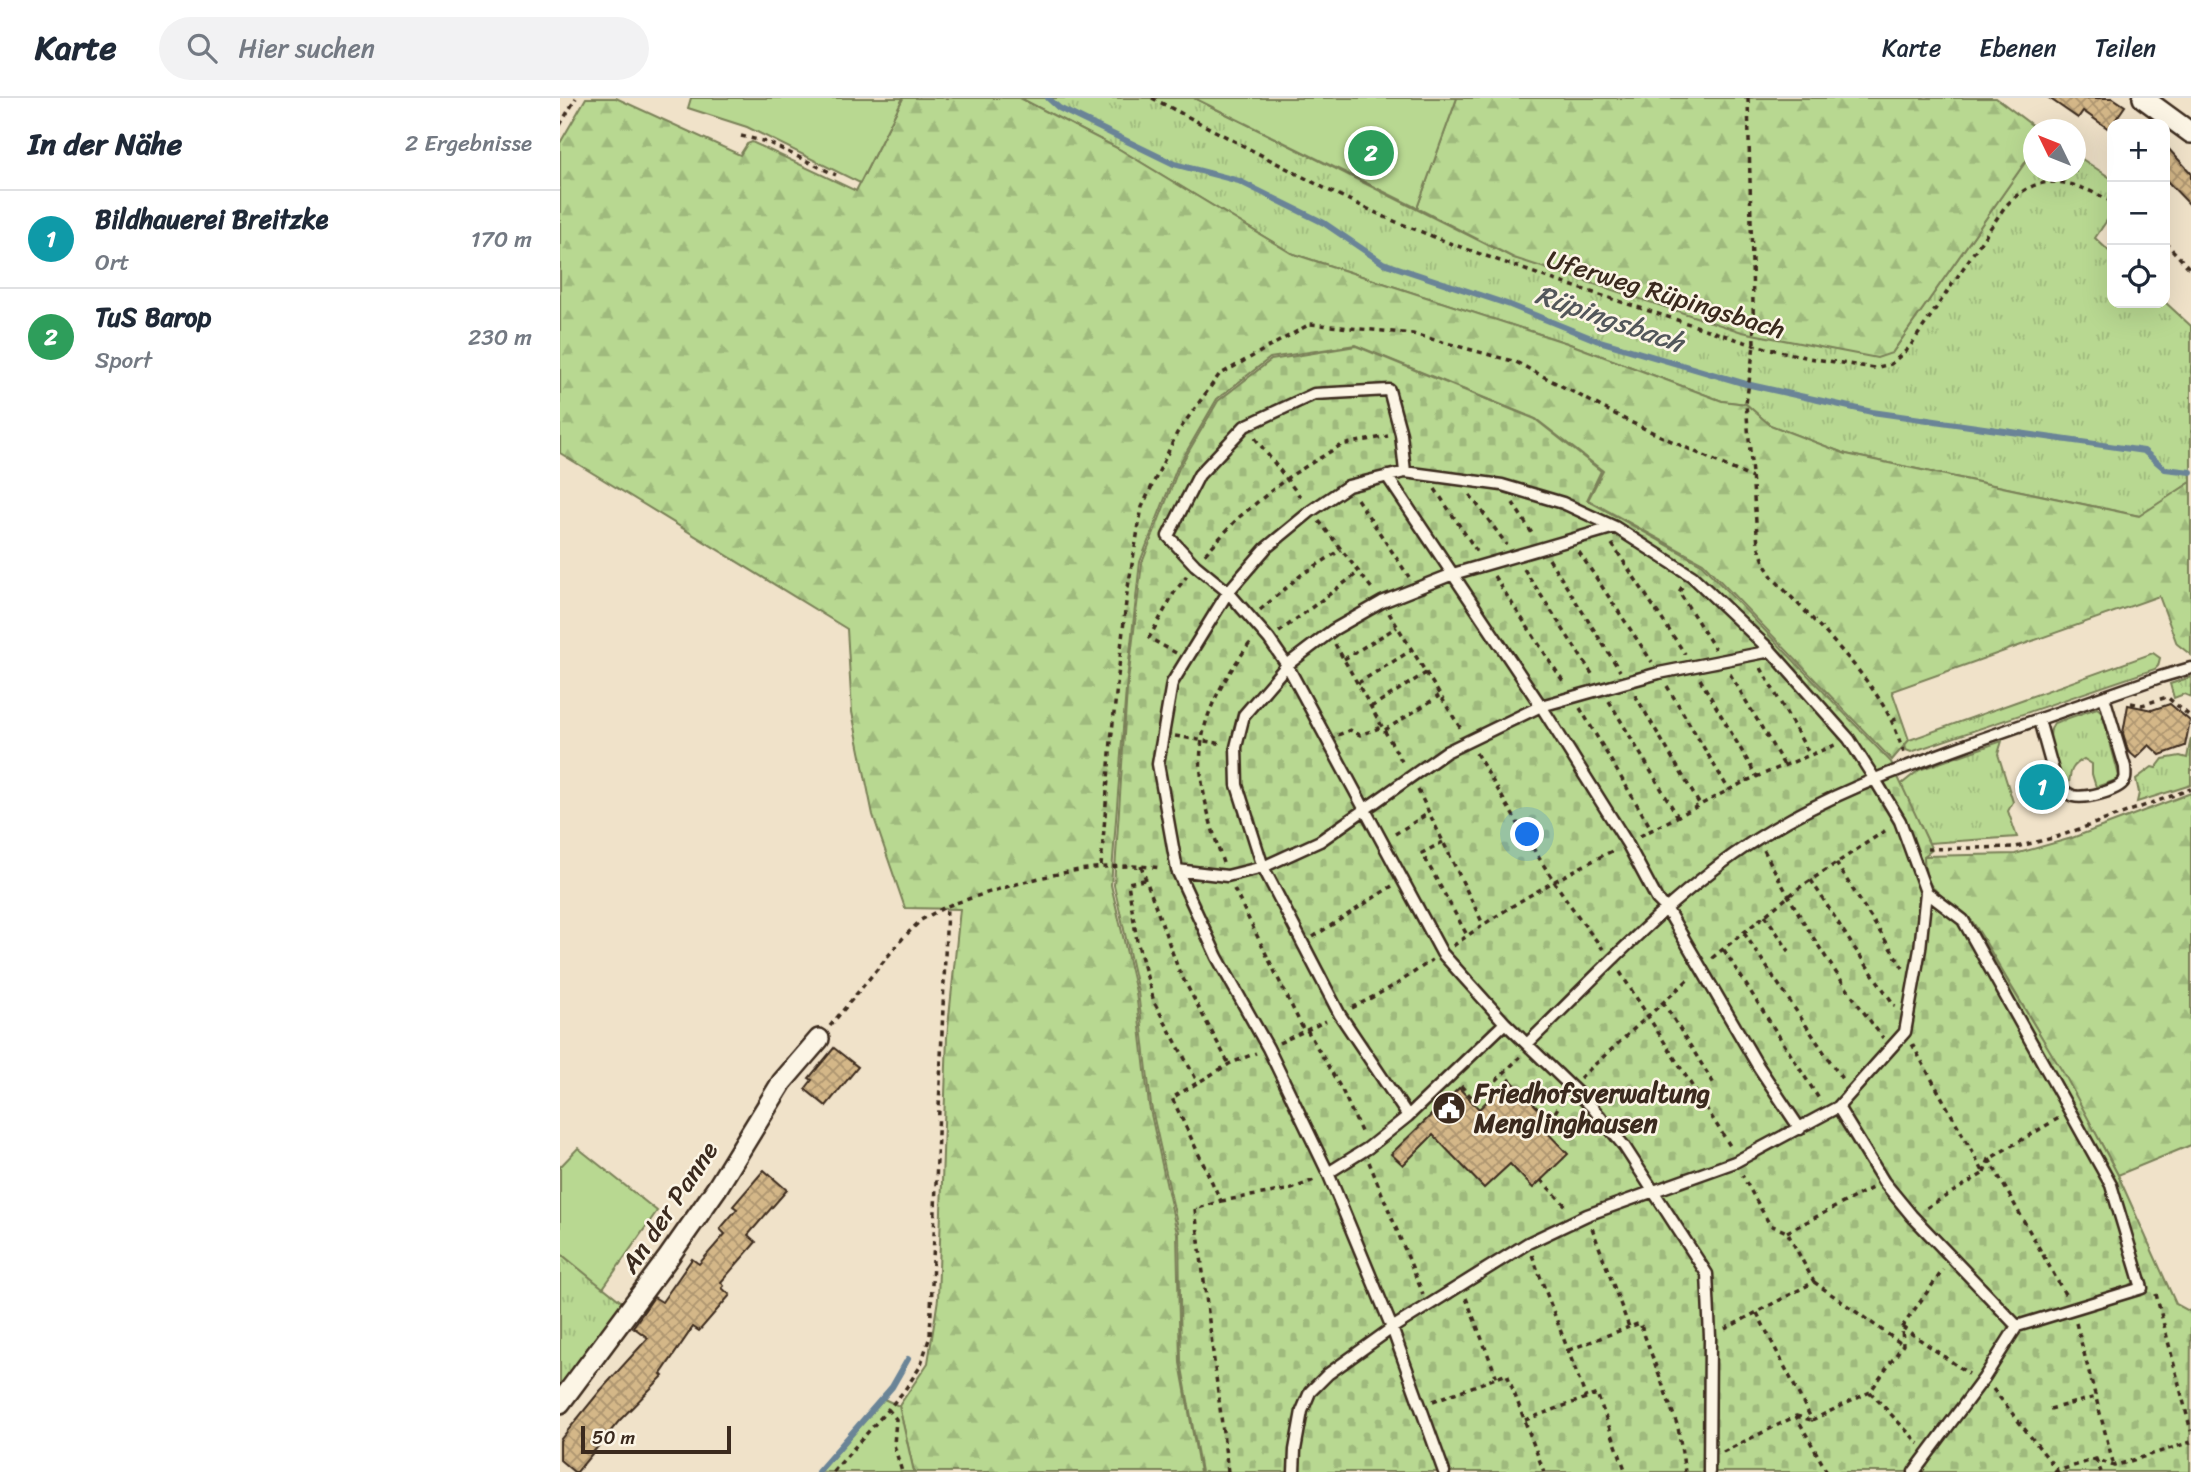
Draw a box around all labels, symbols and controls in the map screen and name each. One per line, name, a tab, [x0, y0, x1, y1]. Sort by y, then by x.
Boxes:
search box	[159, 17, 649, 80]
text: Karte	[35, 19, 117, 77]
text: Hier suchen	[239, 25, 375, 71]
text: Karte	[1882, 27, 1941, 69]
text: Ebenen	[1979, 27, 2057, 69]
text: Teilen	[2095, 27, 2156, 69]
icon: search	[183, 29, 221, 67]
text: In der Nähe	[28, 117, 182, 171]
north arrow	[2023, 119, 2086, 182]
map controls	[2107, 119, 2170, 308]
button: +	[2107, 119, 2170, 182]
text: 2 Ergebnisse	[405, 123, 532, 164]
pin: 2	[1348, 127, 1394, 179]
button: −	[2107, 182, 2170, 245]
text: Bildhauerei Breitzke	[95, 196, 328, 242]
text: 1	[46, 219, 56, 260]
text: 170 m	[471, 219, 532, 260]
text: Ort	[95, 242, 129, 283]
street label: Uferweg Rüpingsbach	[1543, 243, 1789, 345]
button: locate	[2107, 245, 2170, 308]
water label: Rüpingsbach	[1532, 277, 1688, 359]
text: TuS Barop	[95, 294, 211, 340]
text: 2	[44, 317, 58, 358]
text: 230 m	[468, 317, 532, 358]
text: Sport	[95, 340, 152, 381]
pin: 1	[2019, 761, 2065, 813]
your location	[1510, 817, 1544, 851]
place label: Friedhofsverwaltung Menglinghausen	[1473, 1070, 1710, 1146]
public building icon: Friedhofsverwaltung Menglinghausen	[1430, 1089, 1468, 1127]
street label: An der Panne	[607, 1131, 731, 1284]
text: 50 m	[592, 1421, 635, 1454]
scale bar	[581, 1423, 732, 1455]

